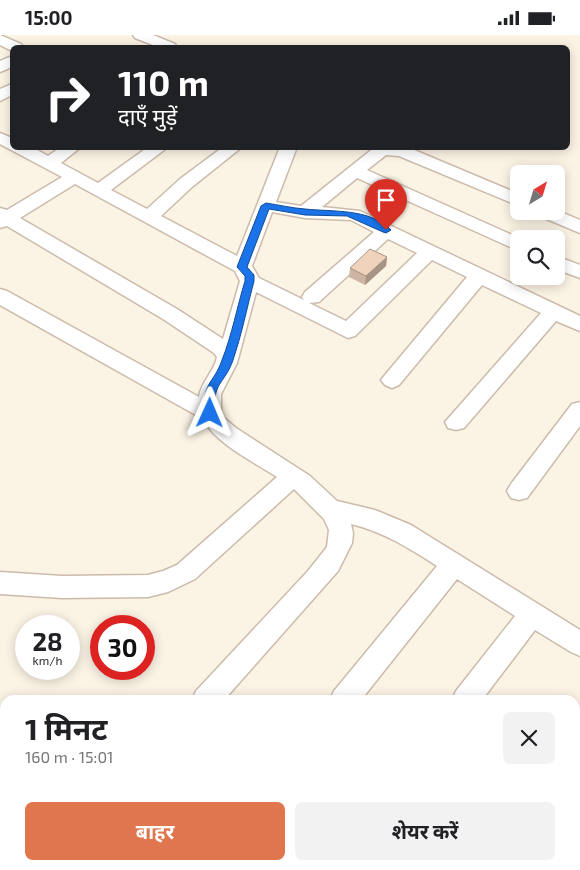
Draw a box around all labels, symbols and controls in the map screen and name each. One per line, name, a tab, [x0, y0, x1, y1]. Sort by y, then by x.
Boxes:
text: 15:00	[25, 6, 73, 29]
text: 110 m	[118, 61, 209, 103]
icon: right	[35, 65, 100, 130]
text: दाएँ मुड़ें	[118, 103, 177, 129]
north arrow	[510, 165, 565, 220]
map controls	[510, 165, 565, 285]
pin	[365, 179, 407, 230]
icon: arrive	[372, 186, 400, 214]
button: search	[510, 230, 565, 285]
position arrow	[183, 386, 235, 438]
speed limit sign: 30	[90, 615, 155, 680]
text: 28	[32, 626, 63, 656]
text: km/h	[33, 653, 62, 667]
text: 1 मिनट	[25, 710, 107, 746]
button: close	[503, 712, 555, 764]
text: 160 m · 15:01	[25, 747, 113, 766]
button: बाहर	[25, 802, 285, 860]
button: शेयर करें	[295, 802, 555, 860]

